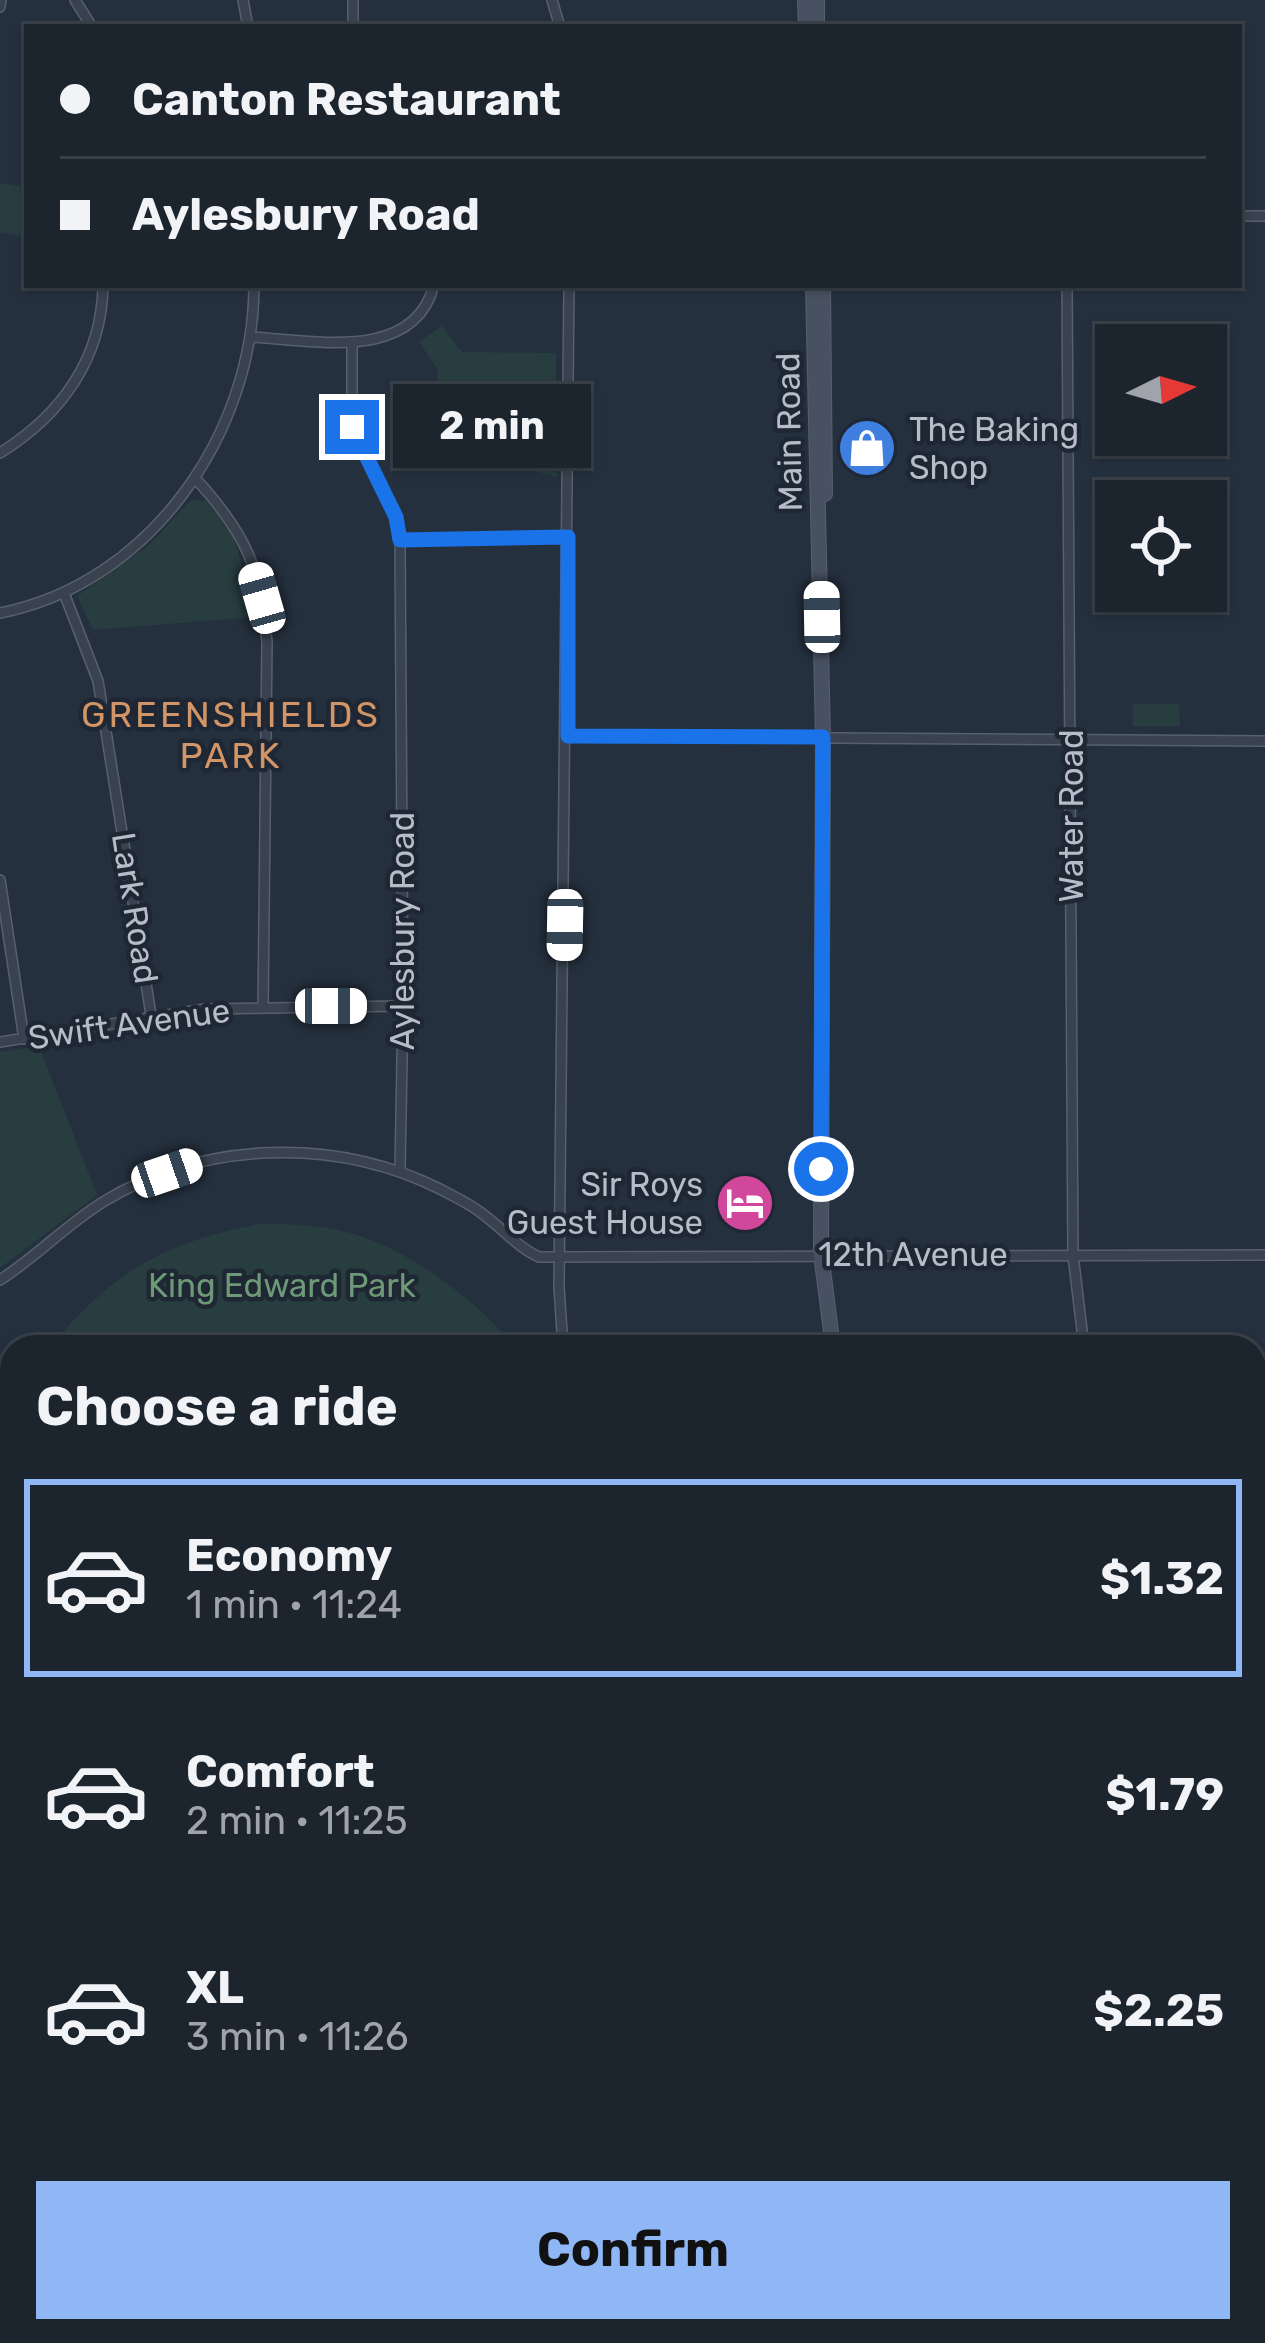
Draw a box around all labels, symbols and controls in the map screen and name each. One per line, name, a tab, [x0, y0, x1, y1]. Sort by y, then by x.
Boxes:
text: Canton Restaurant	[132, 73, 561, 126]
text: Aylesbury Road	[132, 188, 480, 241]
north arrow	[1095, 324, 1227, 456]
map controls	[1095, 324, 1227, 612]
street label: Main Road	[768, 352, 810, 512]
callout: 2 min	[394, 385, 592, 469]
route end	[325, 400, 379, 454]
text: 2 min	[439, 403, 545, 449]
place label: The Baking Shop	[909, 410, 1079, 487]
shop icon: The Baking Shop	[836, 417, 898, 479]
button: locate	[1095, 480, 1227, 612]
car	[235, 558, 289, 638]
car	[803, 581, 841, 653]
district label: GREENSHIELDS PARK	[81, 693, 381, 777]
street label: Water Road	[1052, 729, 1091, 903]
street label: Aylesbury Road	[383, 812, 422, 1050]
street label: Lark Road	[104, 830, 166, 986]
car	[546, 889, 584, 961]
car	[295, 988, 367, 1024]
street label: Swift Avenue	[26, 991, 232, 1057]
route start	[794, 1142, 848, 1196]
car	[127, 1144, 207, 1202]
place label: Sir Roys Guest House	[507, 1165, 703, 1242]
hotel icon: Sir Roys Guest House	[714, 1172, 776, 1234]
street label: 12th Avenue	[818, 1235, 1008, 1274]
park label: King Edward Park	[148, 1266, 416, 1305]
text: Choose a ride	[36, 1375, 398, 1439]
icon: car	[42, 1524, 150, 1632]
text: Economy	[186, 1529, 392, 1582]
text: $1.32	[1100, 1552, 1224, 1605]
text: 1 min · 11:24	[186, 1582, 402, 1628]
icon: car	[42, 1740, 150, 1848]
text: Comfort	[186, 1745, 375, 1798]
text: $1.79	[1106, 1768, 1224, 1821]
text: 2 min · 11:25	[186, 1798, 408, 1844]
icon: car	[42, 1956, 150, 2064]
text: XL	[186, 1961, 244, 2014]
text: $2.25	[1094, 1984, 1224, 2037]
text: 3 min · 11:26	[186, 2014, 409, 2060]
button: Confirm	[36, 2181, 1230, 2319]

